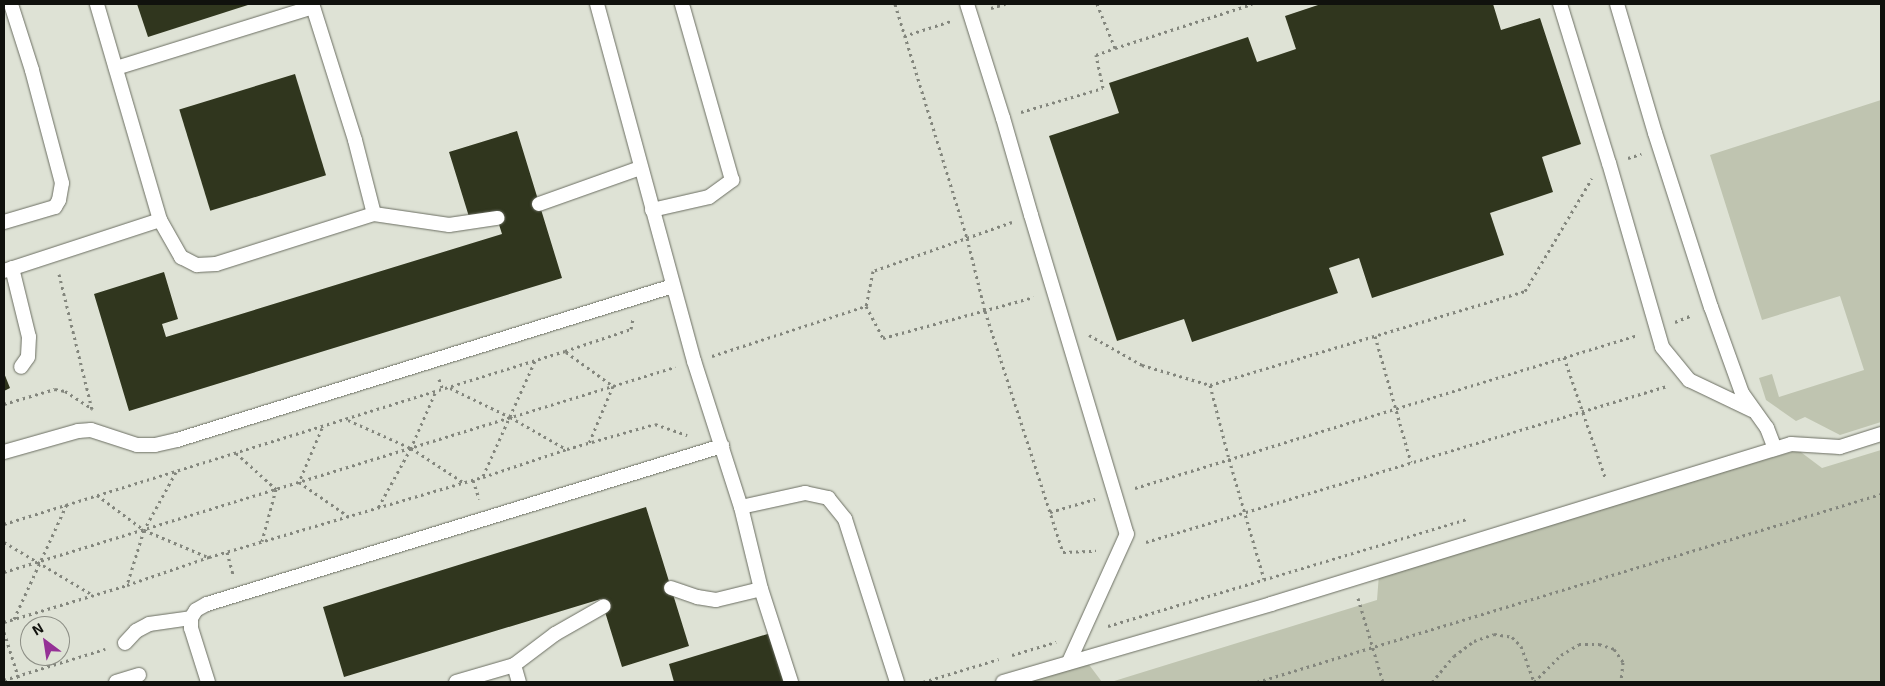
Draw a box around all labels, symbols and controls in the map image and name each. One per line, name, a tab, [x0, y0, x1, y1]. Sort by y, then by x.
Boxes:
north arrow	[20, 616, 70, 666]
text: N	[29, 619, 46, 638]

